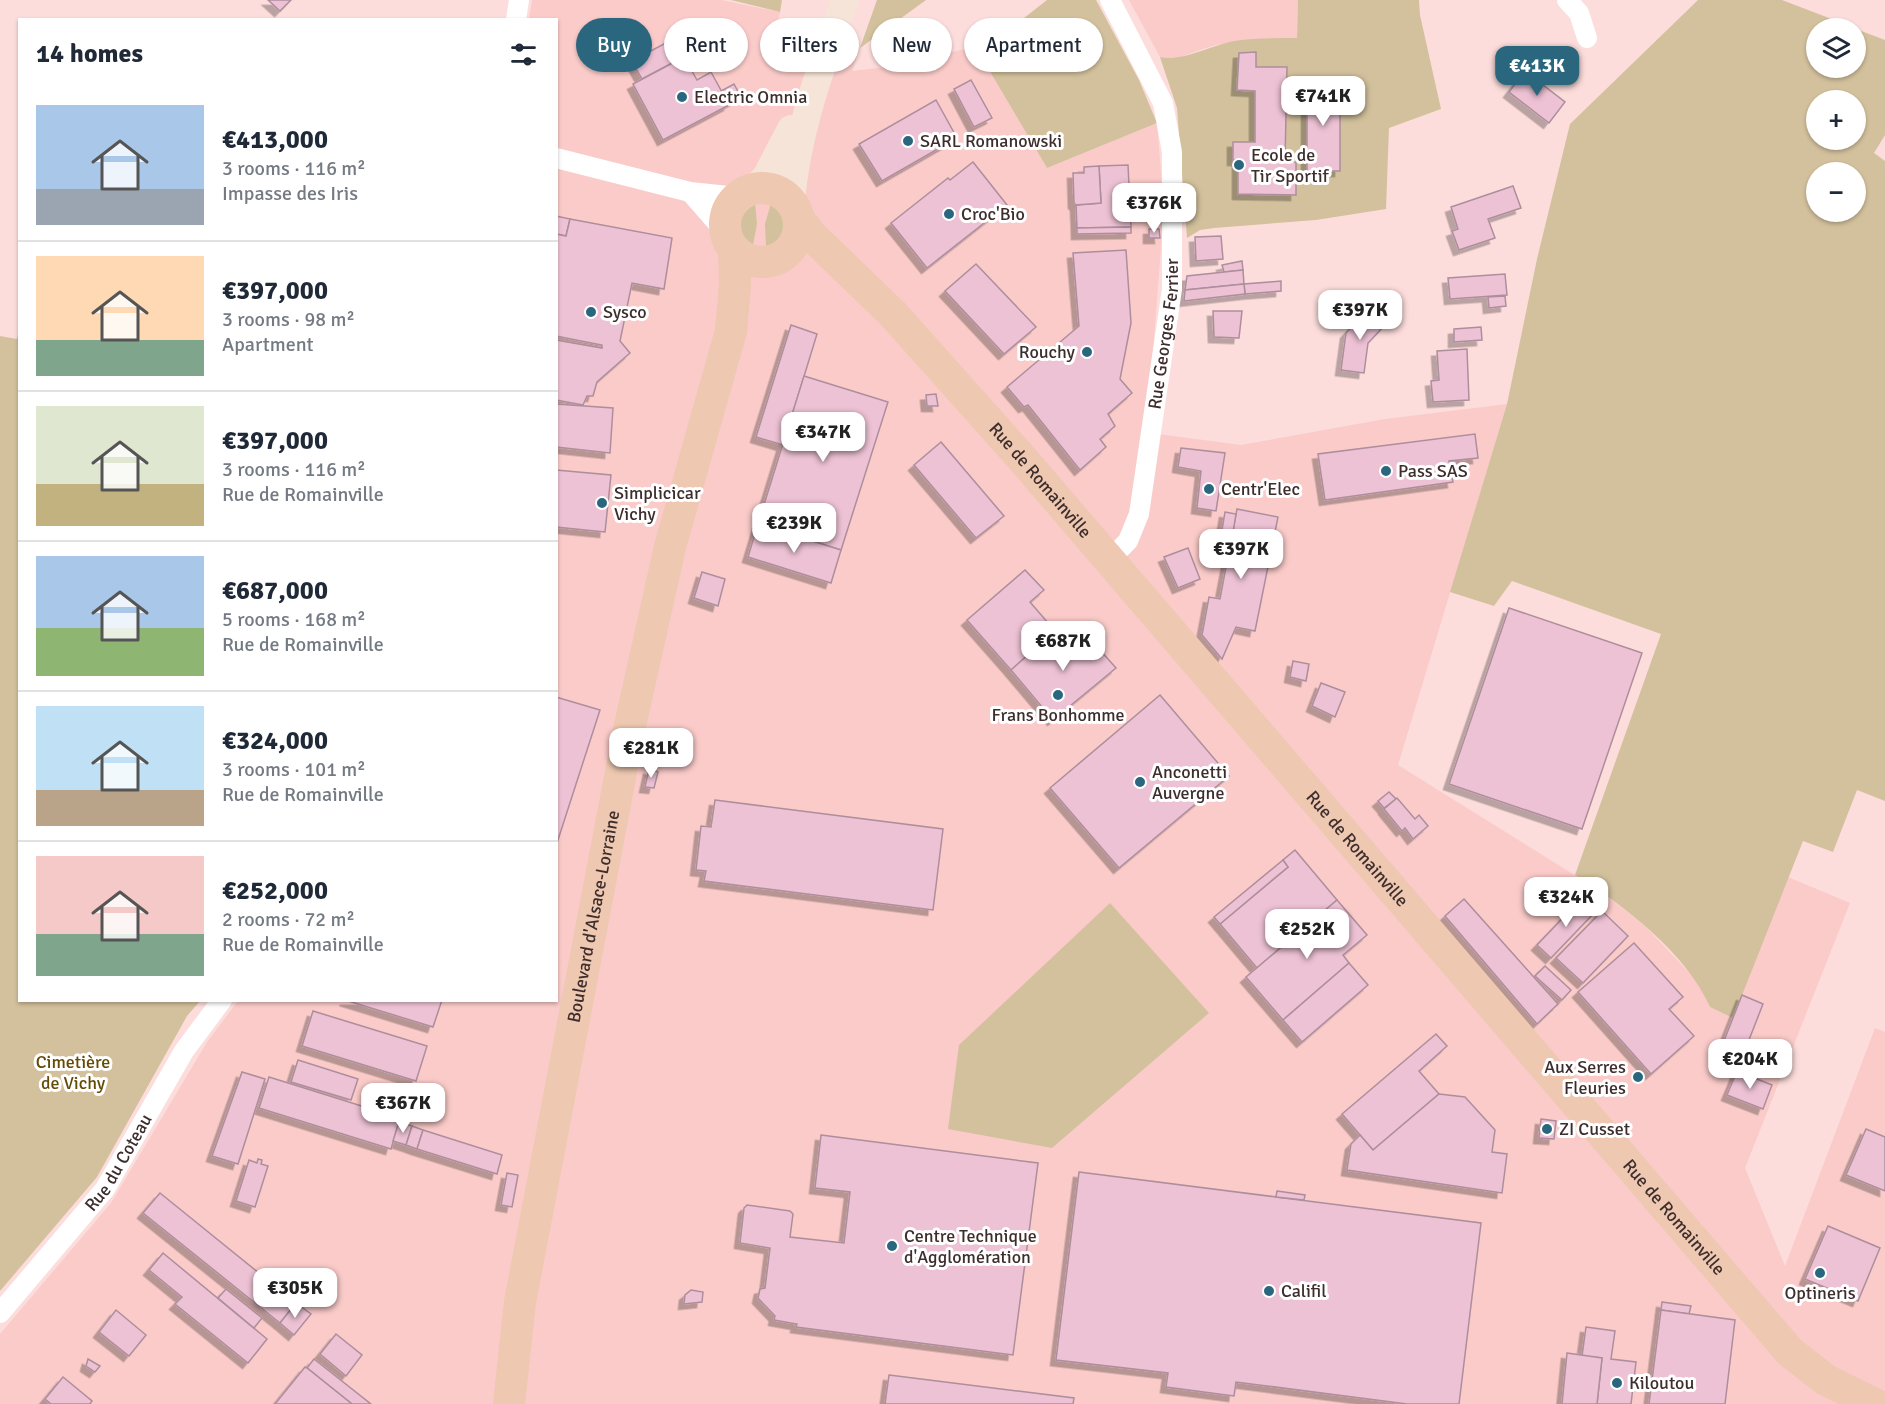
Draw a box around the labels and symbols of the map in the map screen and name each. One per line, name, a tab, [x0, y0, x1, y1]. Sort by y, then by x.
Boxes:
pin: €413K	[1495, 46, 1579, 97]
pin: €741K	[1281, 76, 1365, 127]
place label: Electric Omnia	[694, 86, 807, 108]
marker: Electric Omnia	[675, 90, 689, 104]
place label: SARL Romanowski	[920, 130, 1062, 152]
marker: SARL Romanowski	[901, 134, 915, 148]
place label: Ecole de Tir Sportif	[1251, 144, 1329, 187]
marker: Ecole de Tir Sportif	[1232, 158, 1246, 172]
pin: €376K	[1112, 183, 1196, 234]
place label: Croc'Bio	[961, 203, 1025, 225]
marker: Croc'Bio	[942, 207, 956, 221]
street label: Rue Georges Ferrier	[1143, 258, 1183, 411]
pin: €397K	[1318, 290, 1402, 341]
place label: Sysco	[603, 301, 647, 323]
marker: Sysco	[584, 305, 598, 319]
place label: Rouchy	[1019, 341, 1076, 363]
marker: Rouchy	[1080, 345, 1094, 359]
pin: €347K	[781, 412, 865, 463]
street label: Rue de Romainville	[984, 418, 1096, 542]
place label: Pass SAS	[1398, 460, 1468, 482]
marker: Pass SAS	[1379, 464, 1393, 478]
place label: Centr'Elec	[1221, 478, 1300, 500]
place label: Simplicicar Vichy	[614, 482, 701, 525]
marker: Centr'Elec	[1202, 482, 1216, 496]
marker: Simplicicar Vichy	[595, 496, 609, 510]
pin: €239K	[752, 503, 836, 554]
pin: €397K	[1199, 529, 1283, 580]
pin: €687K	[1021, 621, 1105, 672]
marker: Frans Bonhomme	[1051, 688, 1065, 702]
place label: Frans Bonhomme	[991, 704, 1125, 726]
pin: €281K	[609, 728, 693, 779]
place label: Anconetti Auvergne	[1152, 761, 1227, 804]
marker: Anconetti Auvergne	[1133, 775, 1147, 789]
street label: Rue de Romainville	[1301, 786, 1413, 911]
street label: Boulevard d'Alsace-Lorraine	[562, 809, 624, 1025]
pin: €324K	[1524, 877, 1608, 928]
pin: €252K	[1265, 909, 1349, 960]
pin: €204K	[1708, 1039, 1792, 1090]
park label: Cimetière de Vichy	[36, 1051, 110, 1094]
place label: Aux Serres Fleuries	[1544, 1056, 1626, 1099]
marker: Aux Serres Fleuries	[1631, 1070, 1645, 1084]
pin: €367K	[361, 1083, 445, 1134]
street label: Rue du Coteau	[80, 1110, 157, 1216]
place label: ZI Cusset	[1559, 1118, 1630, 1140]
marker: ZI Cusset	[1540, 1122, 1554, 1136]
street label: Rue de Romainville	[1618, 1155, 1730, 1280]
place label: Centre Technique d'Agglomération	[904, 1225, 1037, 1268]
marker: Centre Technique d'Agglomération	[885, 1239, 899, 1253]
marker: Optineris	[1813, 1266, 1827, 1280]
pin: €305K	[253, 1268, 337, 1319]
place label: Califil	[1281, 1280, 1327, 1302]
place label: Optineris	[1784, 1282, 1856, 1304]
marker: Califil	[1262, 1284, 1276, 1298]
place label: Kiloutou	[1629, 1372, 1694, 1394]
marker: Kiloutou	[1610, 1376, 1624, 1390]

